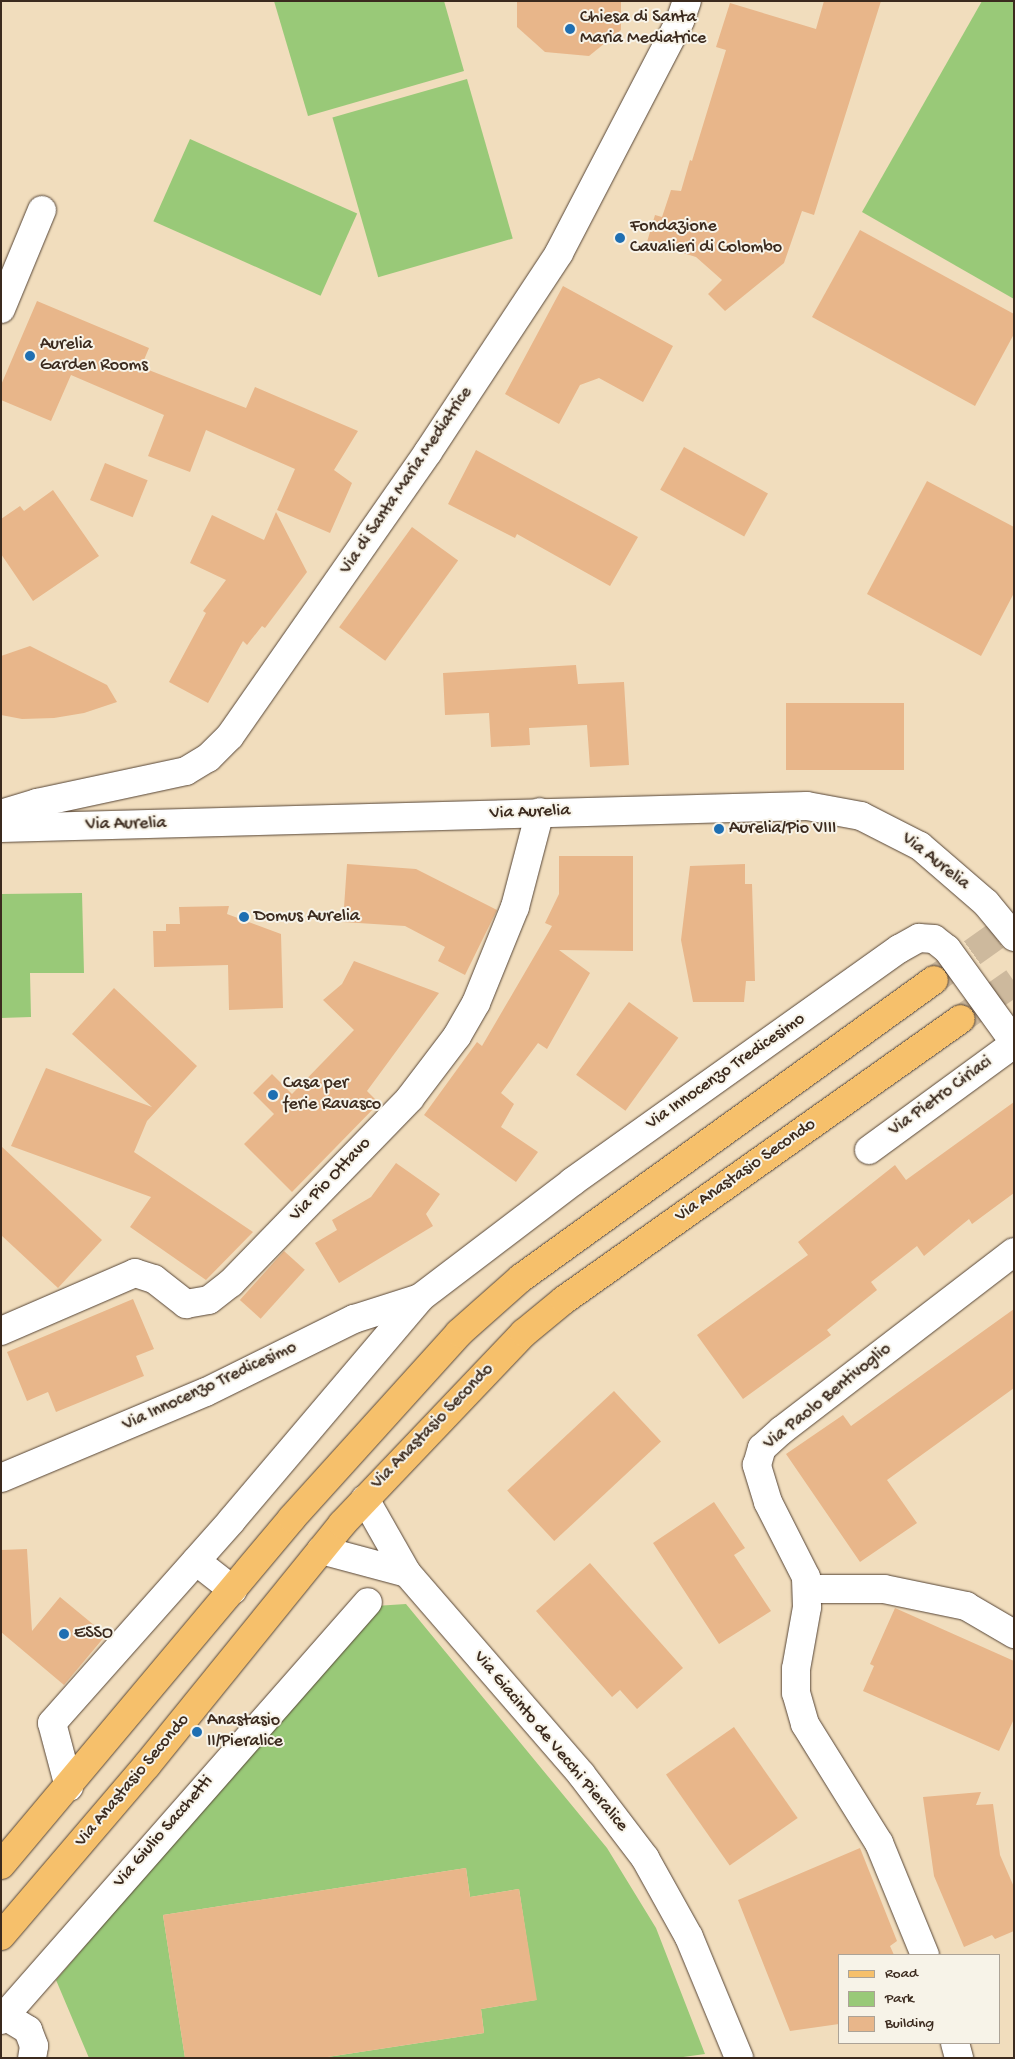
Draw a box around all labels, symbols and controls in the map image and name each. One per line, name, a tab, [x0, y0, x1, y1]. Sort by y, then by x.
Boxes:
place label: Chiesa di Santa Maria Mediatrice	[580, 8, 706, 50]
marker: Chiesa di Santa Maria Mediatrice	[564, 23, 576, 35]
place label: Fondazione Cavalieri di Colombo	[630, 217, 782, 260]
marker: Fondazione Cavalieri di Colombo	[614, 232, 626, 244]
place label: Aurelia Garden Rooms	[40, 335, 148, 378]
marker: Aurelia Garden Rooms	[24, 350, 36, 362]
street label: Via di Santa Maria Mediatrice	[336, 383, 478, 579]
street label: Via Aurelia	[489, 801, 571, 825]
street label: Via Aurelia	[85, 813, 167, 837]
place label: Aurelia/Pio VIII	[729, 818, 836, 840]
marker: Aurelia/Pio VIII	[713, 823, 725, 835]
street label: Via Aurelia	[897, 829, 973, 895]
place label: Domus Aurelia	[254, 906, 360, 928]
marker: Domus Aurelia	[238, 911, 250, 923]
street label: Via Innocenzo Tredicesimo	[642, 1009, 810, 1135]
street label: Via Pietro Ciriaci	[885, 1052, 997, 1142]
place label: Casa per ferie Ravasco	[283, 1074, 381, 1116]
marker: Casa per ferie Ravasco	[267, 1089, 279, 1101]
street label: Via Anastasio Secondo	[671, 1114, 821, 1228]
street label: Via Pio Ottavo	[286, 1134, 376, 1226]
street label: Via Innocenzo Tredicesimo	[120, 1337, 300, 1437]
street label: Via Paolo Bentivoglio	[760, 1339, 896, 1455]
street label: Via Anastasio Secondo	[367, 1359, 499, 1495]
place label: ESSO	[74, 1623, 113, 1645]
marker: ESSO	[58, 1628, 70, 1640]
street label: Via Giacinto de Vecchi Pieralice	[468, 1647, 632, 1837]
street label: Via Anastasio Secondo	[71, 1710, 195, 1852]
place label: Anastasio II/Pieralice	[207, 1711, 283, 1754]
marker: Anastasio II/Pieralice	[191, 1726, 203, 1738]
street label: Via Giulio Sacchetti	[109, 1772, 219, 1892]
legend	[838, 1954, 1000, 2044]
text: Road	[885, 1965, 918, 1983]
text: Park	[885, 1990, 914, 2008]
text: Building	[885, 2015, 934, 2033]

